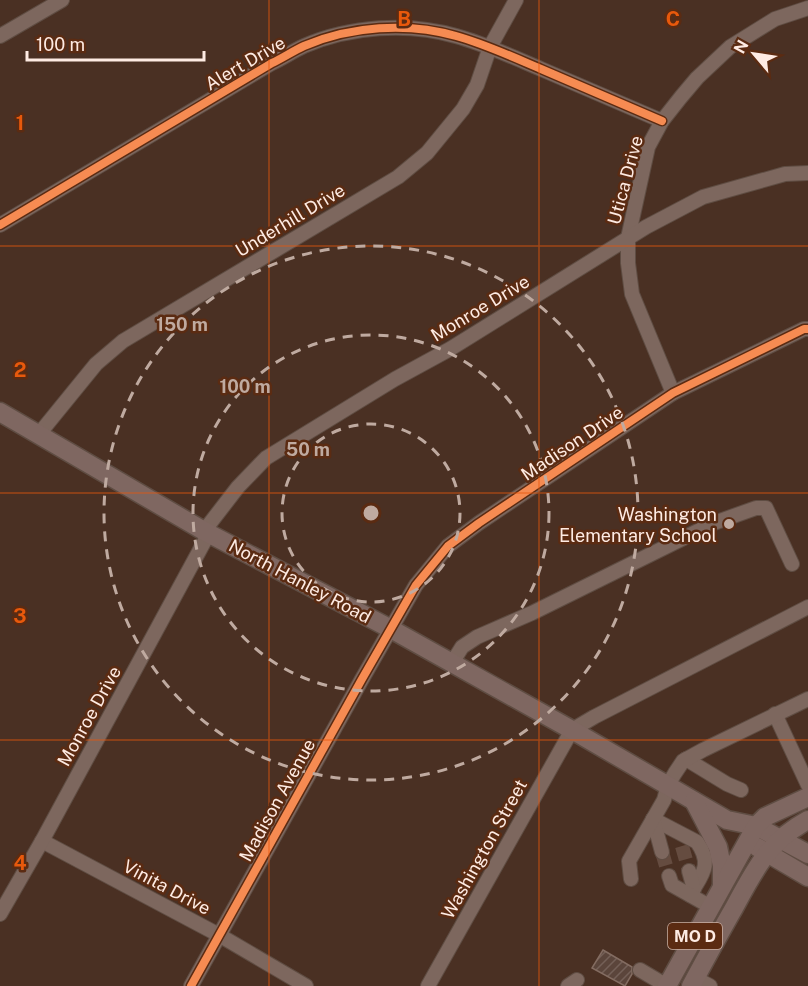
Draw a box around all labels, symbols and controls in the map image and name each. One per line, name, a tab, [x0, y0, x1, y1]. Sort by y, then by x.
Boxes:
text: B	[397, 7, 411, 31]
text: C	[666, 7, 680, 31]
scale bar	[27, 24, 204, 62]
north arrow	[724, 24, 784, 84]
street label: Alert Drive	[201, 32, 289, 94]
text: 100 m	[36, 34, 85, 55]
text: N	[730, 37, 753, 57]
text: 1	[16, 111, 24, 135]
street label: Utica Drive	[603, 133, 647, 227]
street label: Underhill Drive	[231, 179, 349, 261]
street label: Monroe Drive	[427, 270, 533, 346]
text: 150 m	[156, 314, 208, 335]
text: 2	[14, 358, 26, 382]
text: 100 m	[219, 376, 271, 397]
street label: Madison Drive	[517, 401, 627, 485]
text: 50 m	[286, 439, 330, 460]
centre of rings	[361, 503, 381, 523]
place label: Washington Elementary School	[559, 504, 717, 546]
marker: Washington Elementary School	[722, 517, 736, 531]
street label: North Hanley Road	[225, 535, 375, 627]
text: 3	[13, 604, 27, 628]
street label: Monroe Drive	[53, 662, 125, 770]
street label: Madison Avenue	[235, 735, 319, 865]
street label: Washington Street	[437, 776, 531, 922]
text: 4	[13, 851, 27, 875]
street label: Vinita Drive	[120, 855, 214, 919]
road number: MO D	[668, 923, 722, 949]

